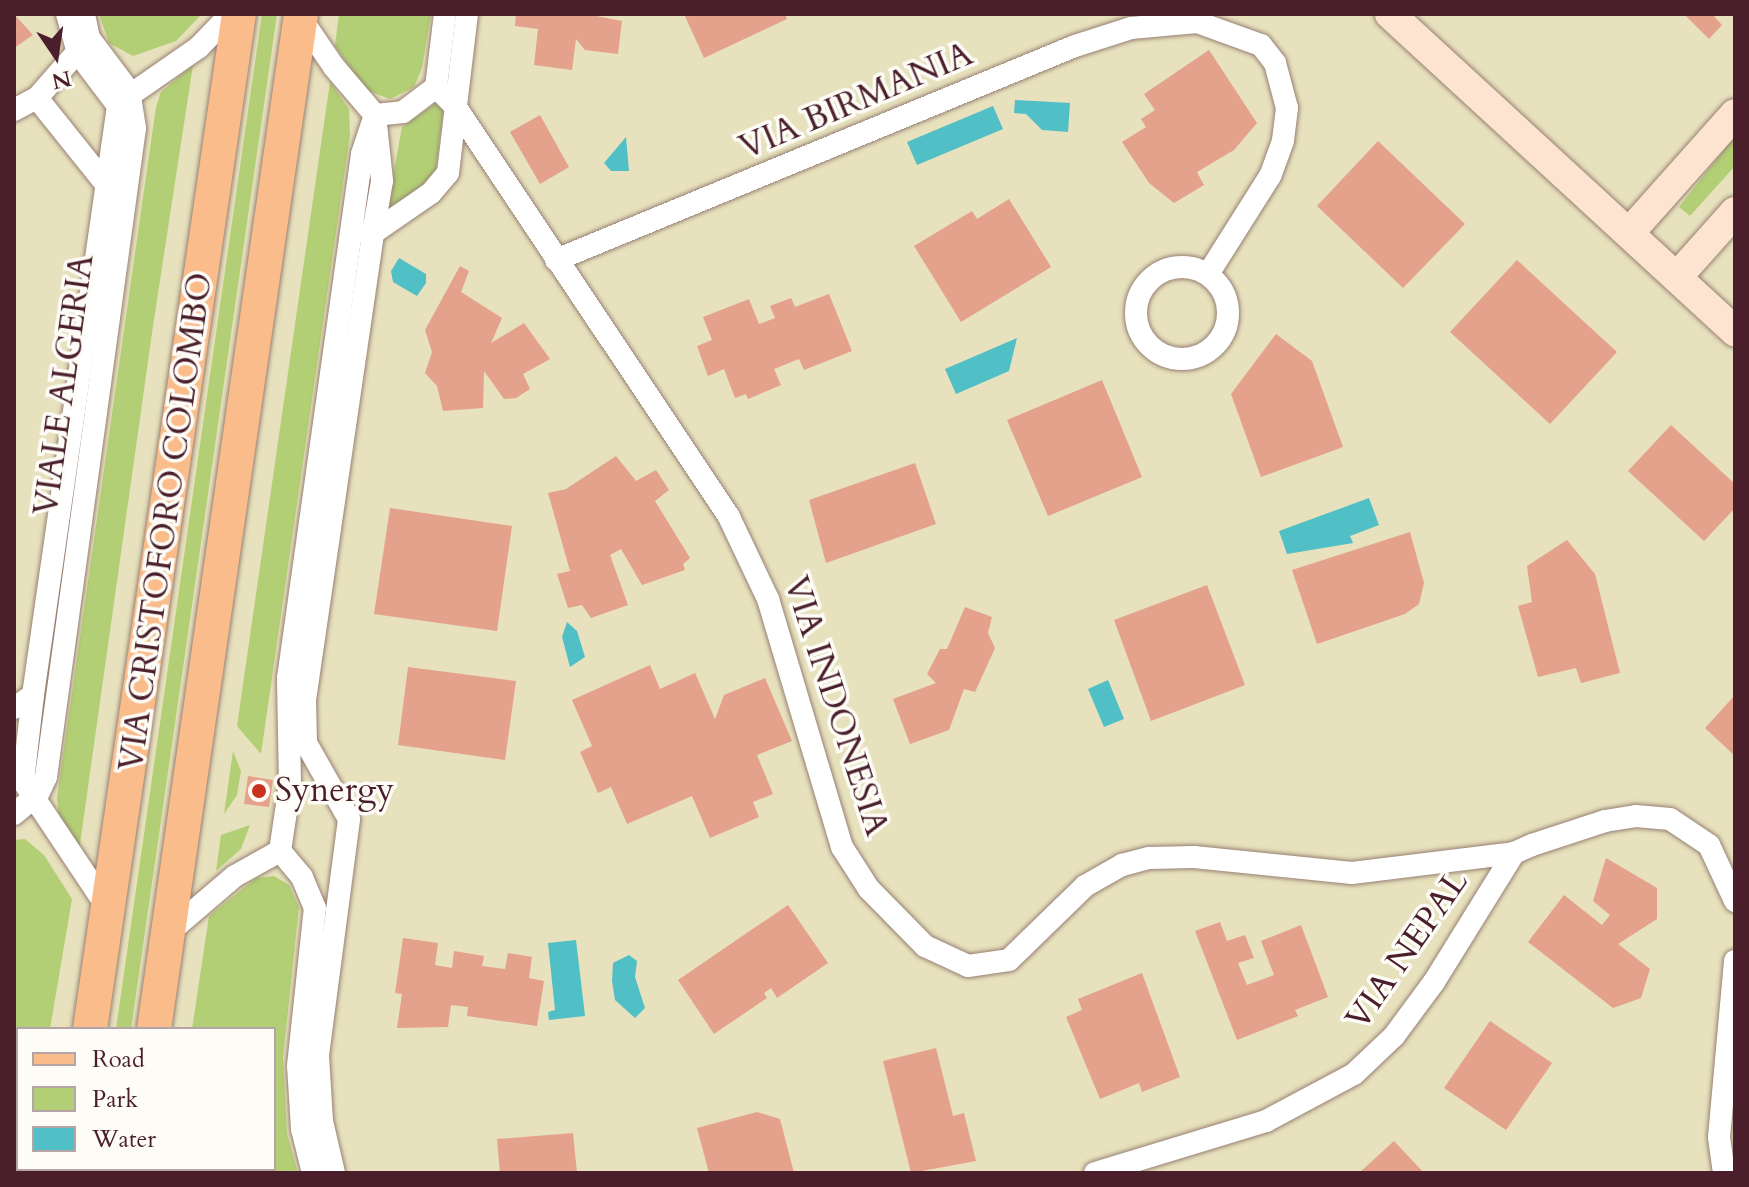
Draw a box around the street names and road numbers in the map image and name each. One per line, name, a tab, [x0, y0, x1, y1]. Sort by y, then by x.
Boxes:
street label: VIA BIRMANIA	[733, 34, 979, 168]
street label: VIALE ALGERIA	[25, 252, 103, 518]
street label: VIA CRISTOFORO COLOMBO	[111, 270, 221, 774]
street label: VIA INDONESIA	[775, 571, 897, 841]
street label: VIA NEPAL	[1337, 863, 1477, 1037]

